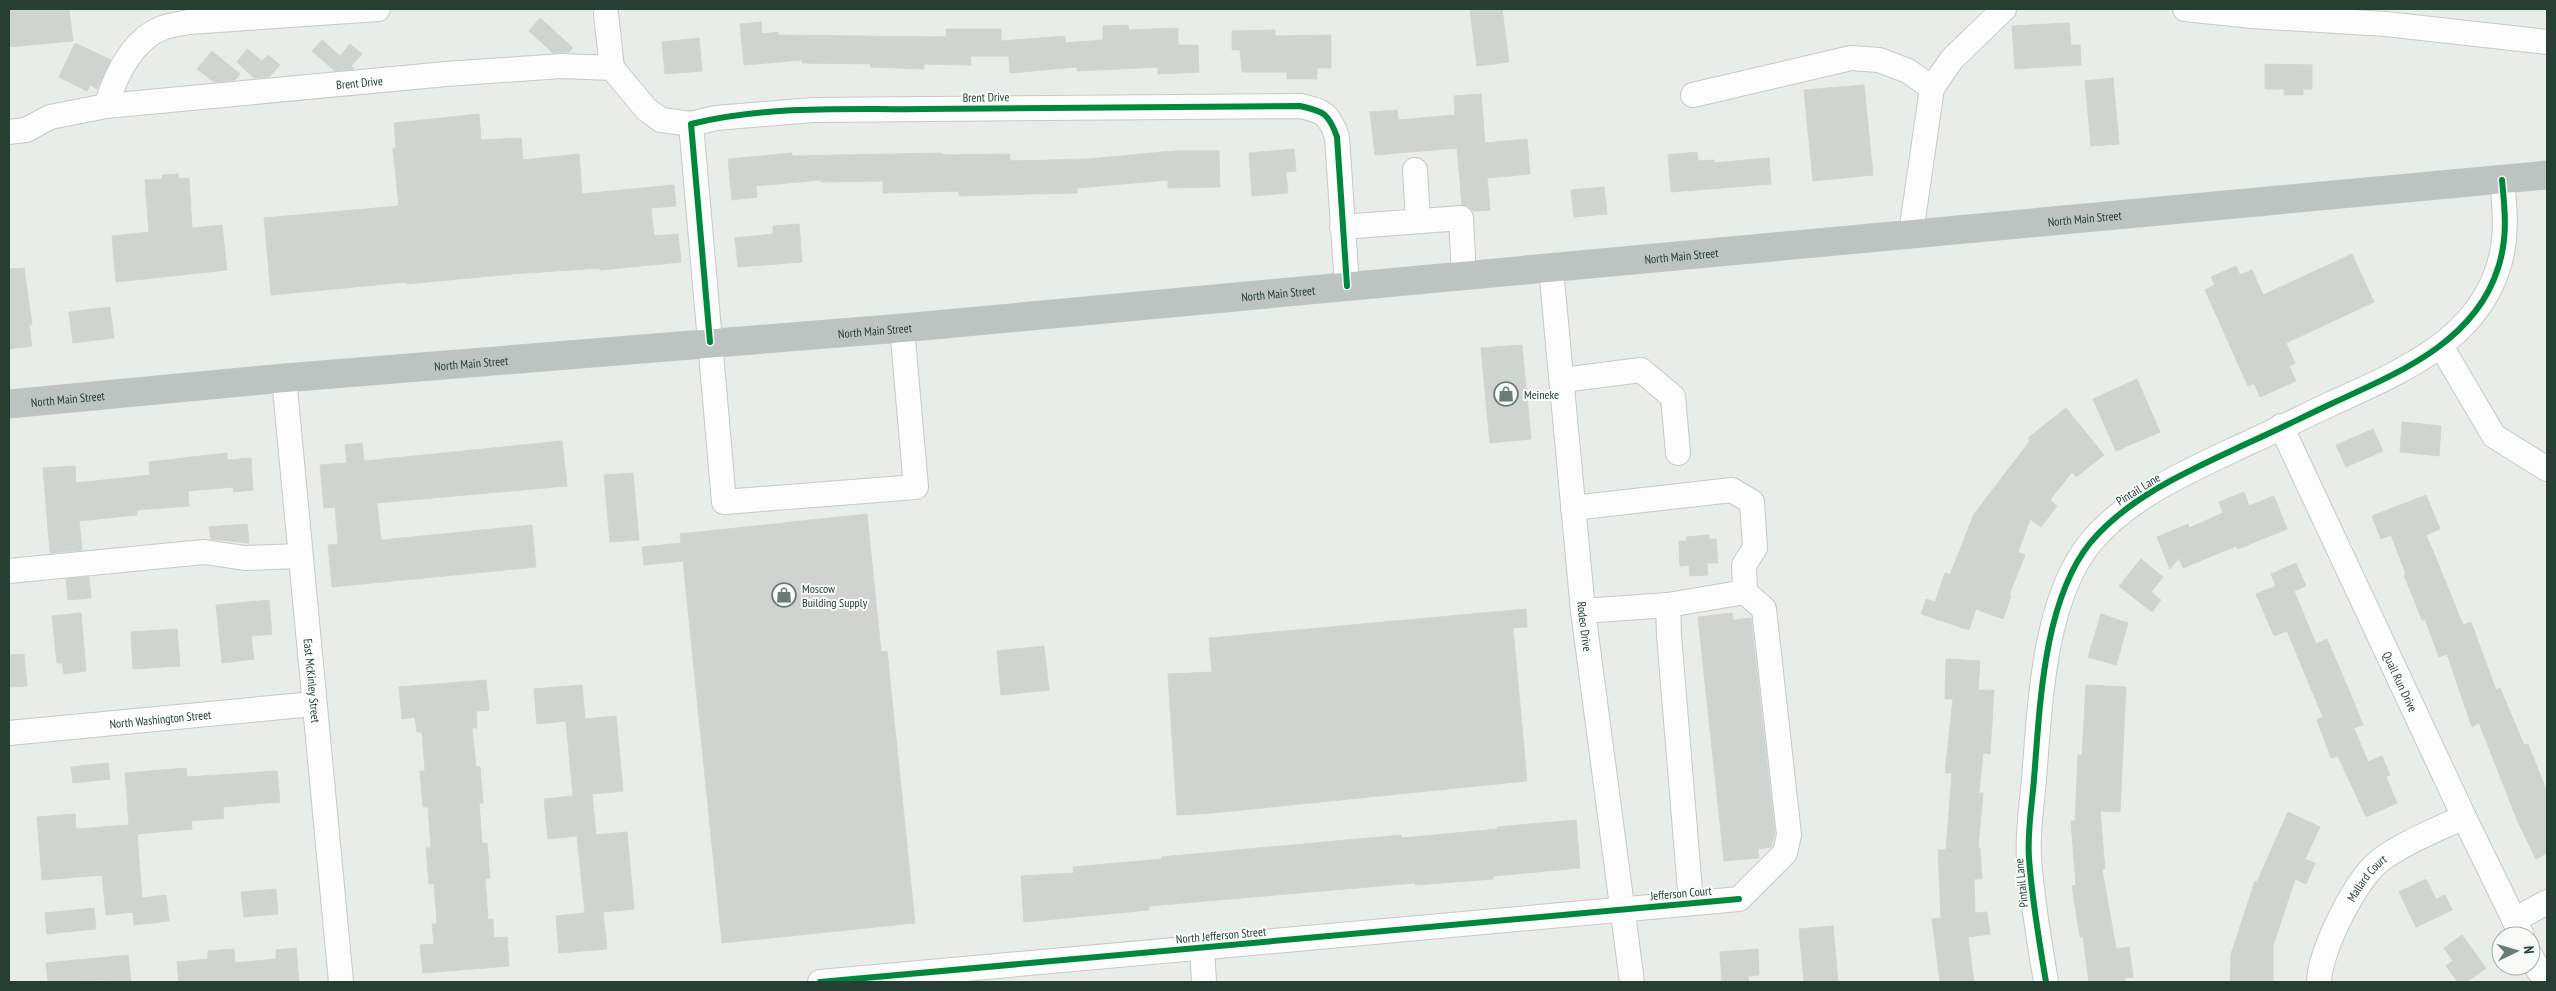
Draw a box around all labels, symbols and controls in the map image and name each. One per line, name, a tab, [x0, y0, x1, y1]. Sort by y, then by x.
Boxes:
street label: Brent Drive	[335, 72, 383, 92]
street label: Brent Drive	[962, 89, 1010, 105]
street label: North Main Street	[2047, 207, 2123, 229]
street label: North Main Street	[1644, 245, 1720, 266]
street label: North Main Street	[1241, 282, 1316, 304]
street label: North Main Street	[837, 320, 913, 341]
street label: North Main Street	[434, 352, 509, 373]
shop icon: Meineke	[1493, 381, 1519, 407]
street label: North Main Street	[30, 387, 106, 409]
place label: Meineke	[1524, 387, 1559, 402]
street label: Pintail Lane	[2113, 470, 2163, 508]
place label: Moscow Building Supply	[802, 581, 868, 610]
shop icon: Moscow Building Supply	[771, 582, 797, 608]
street label: Rodeo Drive	[1575, 601, 1596, 652]
street label: East McKinley Street	[301, 638, 324, 724]
street label: Quail Run Drive	[2380, 649, 2421, 714]
street label: North Washington Street	[109, 706, 213, 731]
street label: Mallard Court	[2343, 850, 2390, 904]
street label: Pintail Lane	[2011, 858, 2031, 908]
street label: Jefferson Court	[1649, 883, 1713, 903]
street label: North Jefferson Street	[1175, 924, 1267, 946]
north arrow	[2491, 926, 2541, 976]
text: N	[2520, 945, 2538, 954]

